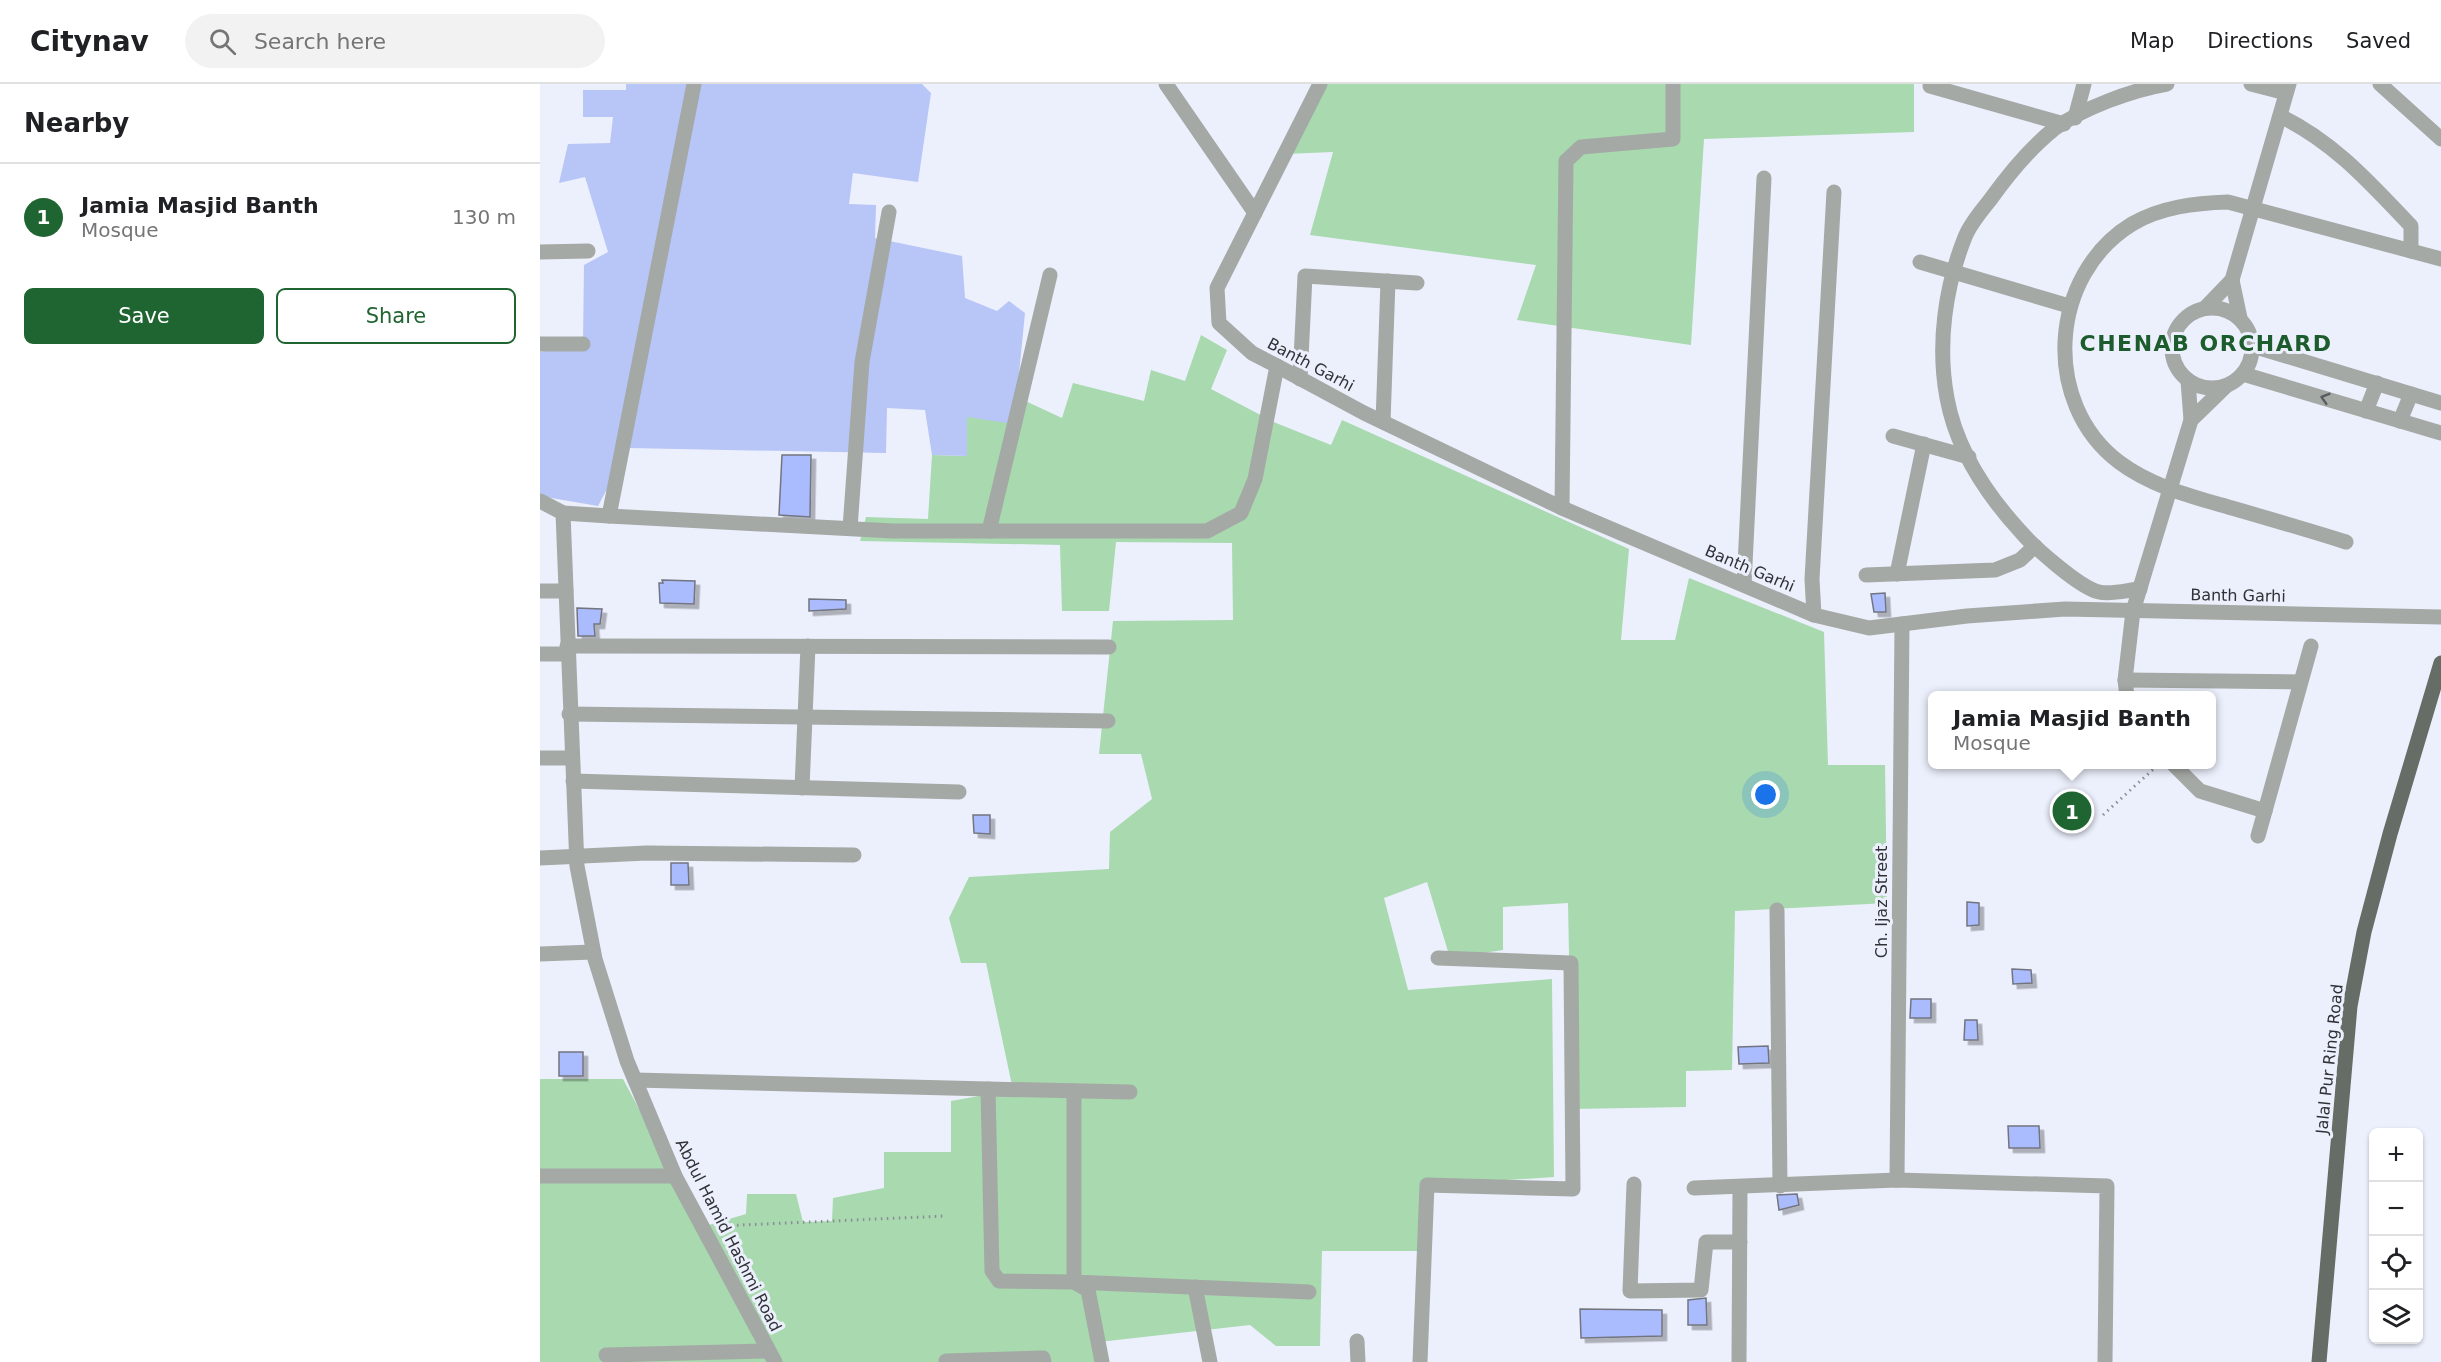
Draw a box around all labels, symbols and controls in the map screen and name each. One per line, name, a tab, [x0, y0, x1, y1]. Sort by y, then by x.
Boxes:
search box	[185, 14, 605, 68]
text: Citynav	[30, 25, 149, 58]
icon: search	[206, 25, 239, 58]
text: Search here	[254, 29, 386, 54]
text: Map	[2130, 29, 2174, 53]
text: Directions	[2207, 29, 2313, 53]
text: Saved	[2346, 29, 2411, 53]
text: Nearby	[24, 108, 129, 138]
text: Jamia Masjid Banth	[81, 193, 319, 218]
text: 1	[37, 205, 50, 229]
text: 130 m	[452, 205, 516, 229]
text: Mosque	[81, 218, 159, 242]
button: Save	[24, 288, 264, 344]
button: Share	[276, 288, 516, 344]
district label: CHENAB ORCHARD	[2080, 331, 2332, 356]
street label: Banth Garhi	[1264, 334, 1357, 395]
one-way arrow	[2320, 393, 2331, 405]
street label: Banth Garhi	[1702, 541, 1797, 596]
street label: Banth Garhi	[2190, 585, 2286, 606]
popup	[1928, 691, 2216, 769]
text: Jamia Masjid Banth	[1953, 706, 2191, 731]
text: Mosque	[1953, 731, 2031, 755]
your location	[1751, 780, 1780, 809]
pin: 1	[2052, 788, 2092, 834]
street label: Ch. Ijaz Street	[1872, 846, 1891, 958]
street label: Jalal Pur Ring Road	[2312, 983, 2347, 1136]
map controls	[2369, 1128, 2423, 1344]
button: +	[2369, 1128, 2423, 1182]
street label: Abdul Hamid Hashmi Road	[672, 1136, 786, 1335]
button: −	[2369, 1182, 2423, 1236]
button: locate	[2369, 1236, 2423, 1290]
button: layers	[2369, 1290, 2423, 1344]

